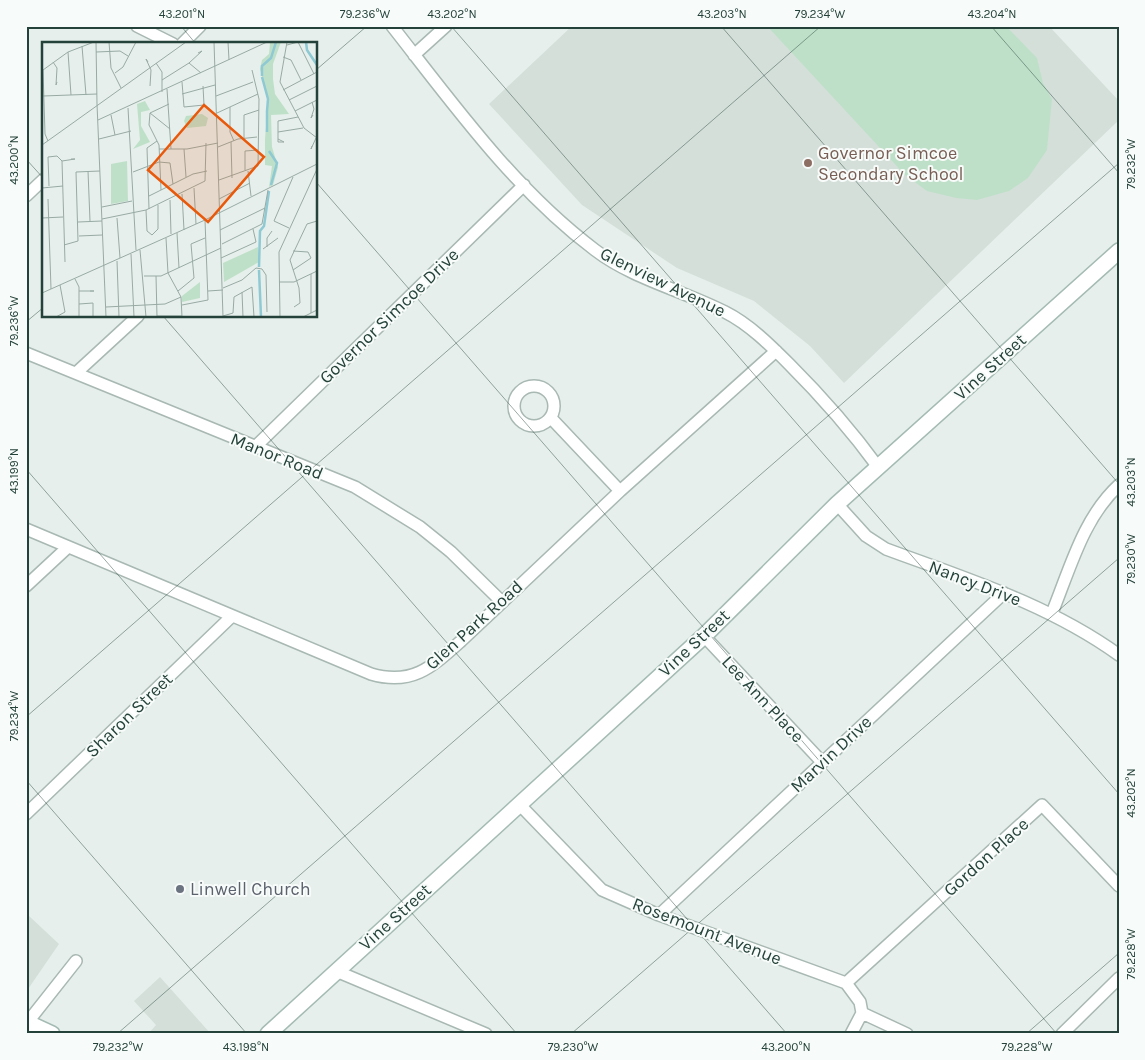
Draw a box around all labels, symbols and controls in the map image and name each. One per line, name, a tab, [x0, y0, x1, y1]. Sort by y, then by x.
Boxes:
text: 43.201°N	[159, 7, 205, 21]
text: 79.236°W	[340, 7, 390, 21]
text: 43.202°N	[427, 7, 477, 21]
text: 43.203°N	[697, 7, 747, 21]
text: 79.234°W	[795, 7, 845, 21]
text: 43.204°N	[967, 7, 1017, 21]
inset map	[42, 42, 318, 318]
text: 43.200°N	[7, 135, 21, 185]
text: 79.232°W	[1124, 138, 1138, 189]
place label: Governor Simcoe Secondary School	[818, 142, 964, 185]
marker: Governor Simcoe Secondary School	[802, 157, 814, 169]
street label: Glenview Avenue	[597, 242, 729, 322]
street label: Governor Simcoe Drive	[315, 244, 463, 388]
text: 79.236°W	[7, 296, 21, 346]
street label: Vine Street	[949, 329, 1031, 405]
street label: Manor Road	[227, 427, 327, 485]
text: 43.199°N	[7, 448, 21, 494]
text: 43.203°N	[1124, 457, 1138, 507]
text: 79.230°W	[1124, 533, 1138, 584]
street label: Nancy Drive	[926, 555, 1024, 611]
street label: Glen Park Road	[421, 576, 527, 674]
street label: Vine Street	[654, 604, 734, 681]
street label: Lee Ann Place	[717, 651, 809, 747]
street label: Sharon Street	[81, 668, 177, 762]
text: 79.234°W	[7, 691, 21, 741]
street label: Marvin Drive	[786, 711, 876, 797]
text: 43.202°N	[1124, 768, 1138, 818]
street label: Gordon Place	[939, 813, 1033, 901]
place label: Linwell Church	[190, 878, 311, 900]
street label: Vine Street	[354, 879, 436, 955]
marker: Linwell Church	[174, 883, 186, 895]
street label: Rosemount Avenue	[629, 892, 785, 970]
text: 79.228°W	[1124, 928, 1138, 979]
text: 79.232°W	[93, 1040, 144, 1054]
text: 43.198°N	[223, 1040, 269, 1054]
text: 79.230°W	[548, 1040, 599, 1054]
text: 43.200°N	[761, 1040, 811, 1054]
text: 79.228°W	[1002, 1040, 1053, 1054]

